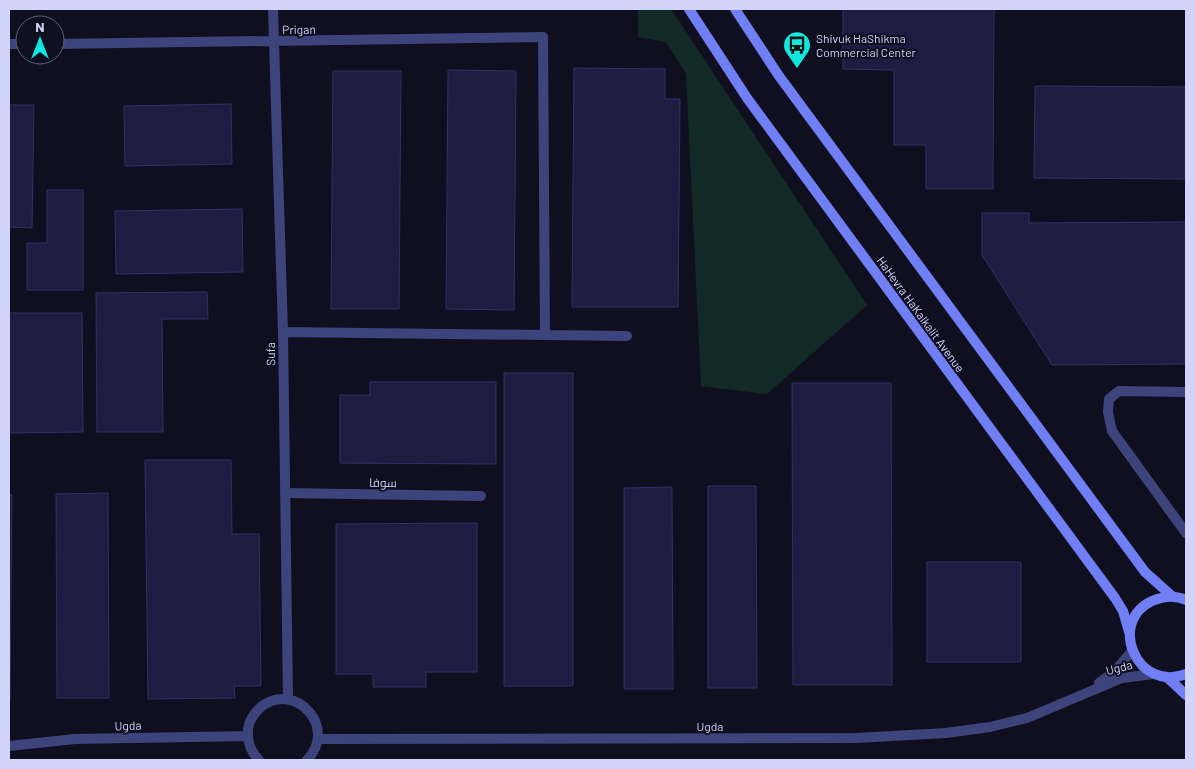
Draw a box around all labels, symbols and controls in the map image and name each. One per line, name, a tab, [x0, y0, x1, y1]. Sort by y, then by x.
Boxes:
north arrow	[15, 15, 65, 65]
text: N	[35, 18, 45, 35]
street label: Prigan	[282, 22, 316, 36]
bus stop icon: Shivuk HaShikma Commercial Center	[782, 30, 812, 69]
place label: Shivuk HaShikma Commercial Center	[816, 31, 917, 59]
street label: HaHevra HaKalkalit Avenue	[874, 253, 968, 375]
street label: Sufa	[263, 342, 277, 366]
street label: سوفا	[369, 475, 397, 490]
street label: Ugda	[1104, 657, 1134, 677]
street label: Ugda	[114, 718, 142, 732]
street label: Ugda	[697, 719, 723, 733]

